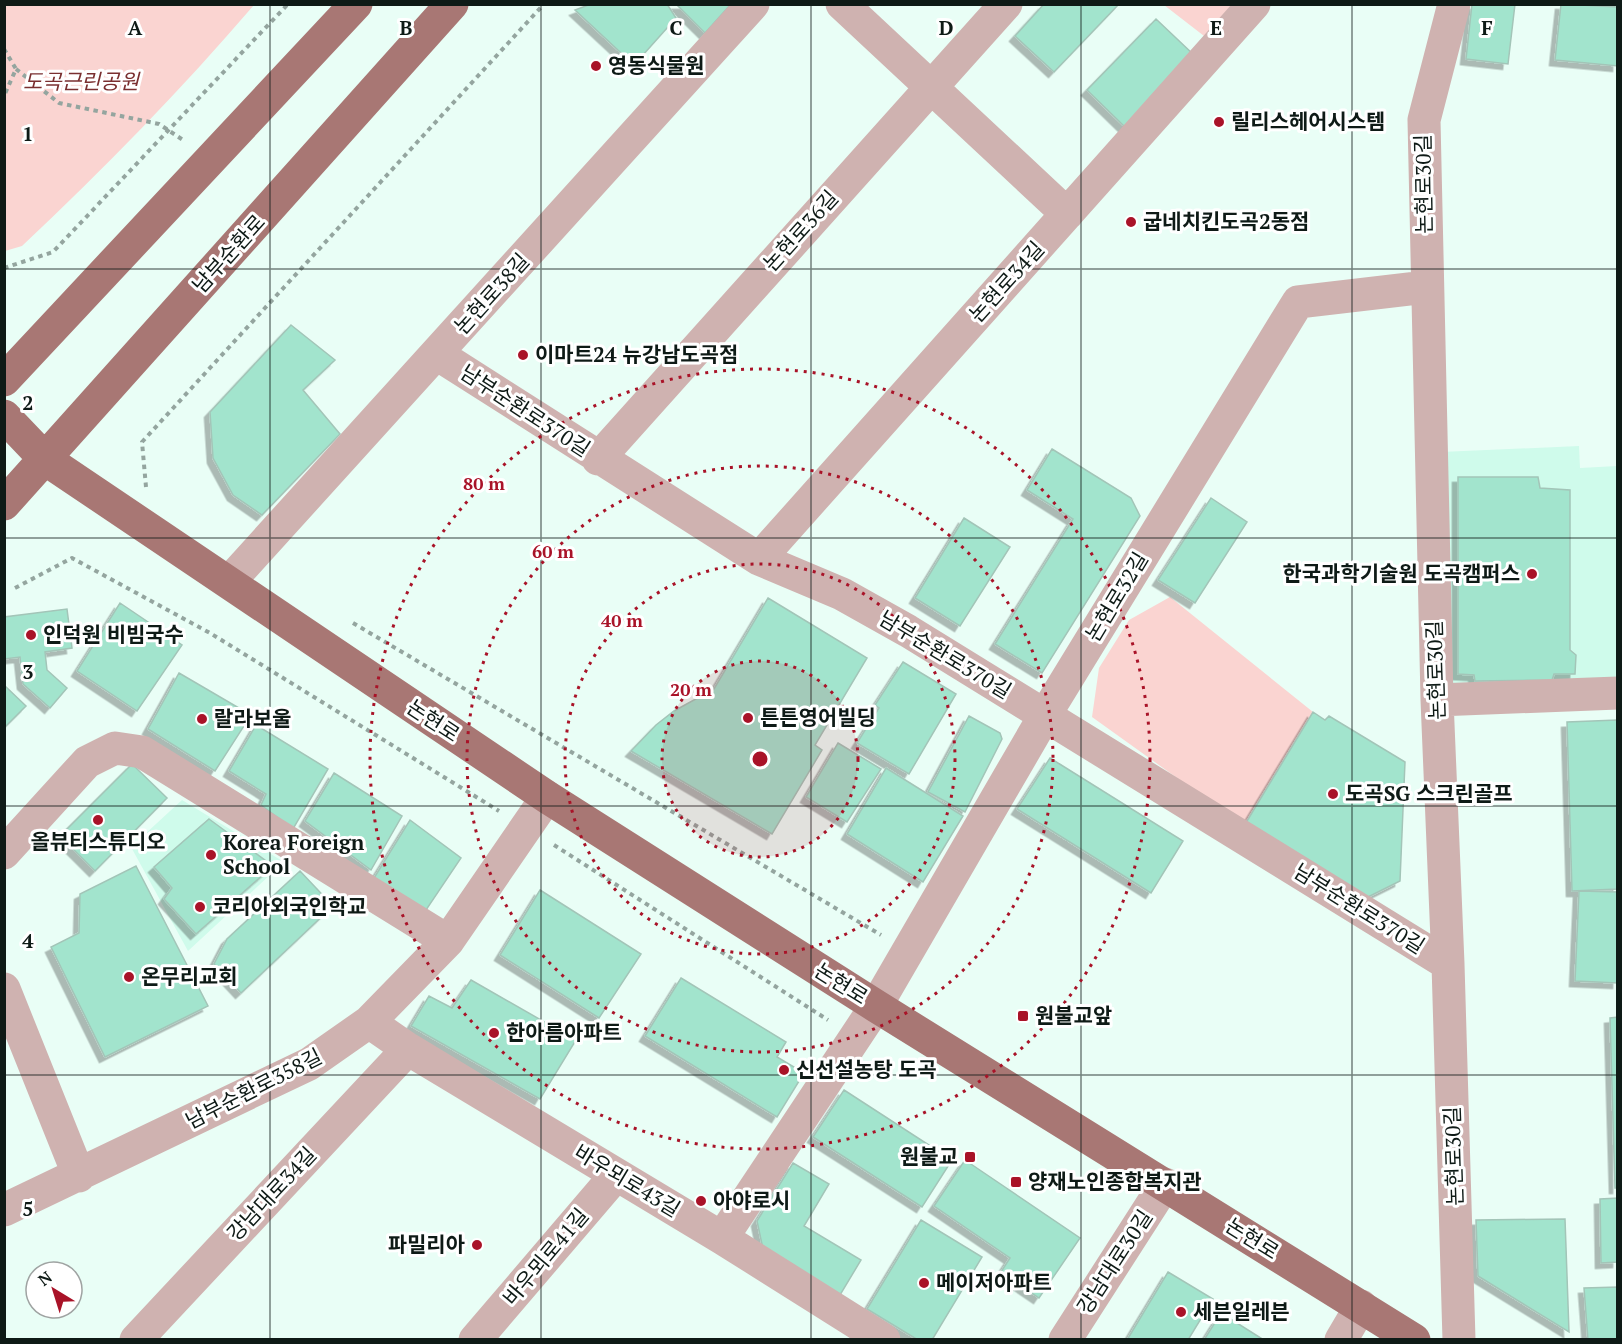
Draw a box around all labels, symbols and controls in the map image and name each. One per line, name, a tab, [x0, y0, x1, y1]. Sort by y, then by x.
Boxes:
text: A	[128, 14, 143, 41]
text: B	[400, 14, 413, 41]
text: C	[669, 14, 683, 41]
text: D	[939, 14, 953, 41]
text: E	[1210, 14, 1222, 41]
text: F	[1481, 14, 1493, 41]
place label: 영동식물원	[608, 51, 705, 79]
marker: 영동식물원	[589, 59, 603, 73]
park label: 도곡근린공원	[23, 67, 141, 95]
place label: 릴리스헤어시스템	[1231, 107, 1386, 135]
marker: 릴리스헤어시스템	[1212, 115, 1226, 129]
text: 1	[22, 120, 34, 147]
street label: 논현로30길	[1408, 134, 1438, 234]
street label: 논현로36길	[757, 184, 844, 277]
place label: 굽네치킨도곡2동점	[1143, 207, 1309, 235]
street label: 남부순환로	[186, 208, 271, 299]
marker: 굽네치킨도곡2동점	[1124, 215, 1138, 229]
street label: 논현로34길	[963, 235, 1050, 328]
street label: 논현로38길	[448, 247, 535, 340]
place label: 이마트24 뉴강남도곡점	[535, 340, 738, 368]
marker: 이마트24 뉴강남도곡점	[516, 348, 530, 362]
street label: 남부순환로370길	[455, 358, 596, 463]
text: 2	[22, 389, 34, 416]
text: 80 m	[463, 471, 505, 495]
text: 60 m	[532, 539, 574, 563]
street label: 논현로32길	[1078, 547, 1154, 646]
place label: 한국과학기술원 도곡캠퍼스	[1282, 559, 1520, 587]
marker: 한국과학기술원 도곡캠퍼스	[1525, 567, 1539, 581]
street label: 남부순환로370길	[874, 604, 1017, 705]
text: 40 m	[601, 608, 643, 632]
place label: 인덕원 비빔국수	[43, 620, 184, 648]
street label: 논현로30길	[1419, 620, 1451, 720]
marker: 인덕원 비빔국수	[24, 628, 38, 642]
text: 3	[22, 658, 34, 685]
text: 20 m	[670, 677, 712, 701]
street label: 논현로	[402, 693, 465, 748]
place label: 튼튼영어빌딩	[760, 703, 876, 731]
place label: 랄라보울	[214, 704, 291, 732]
marker: 튼튼영어빌딩	[741, 711, 755, 725]
marker: 랄라보울	[195, 712, 209, 726]
centre of rings	[750, 749, 770, 769]
place label: 도곡SG 스크린골프	[1345, 779, 1513, 807]
marker: 도곡SG 스크린골프	[1326, 787, 1340, 801]
marker: 올뷰티스튜디오	[91, 813, 105, 827]
place label: 올뷰티스튜디오	[30, 827, 166, 855]
place label: Korea Foreign School	[223, 828, 365, 880]
marker: Korea Foreign School	[204, 848, 218, 862]
street label: 남부순환로370길	[1289, 857, 1430, 960]
place label: 코리아외국인학교	[212, 892, 367, 920]
marker: 코리아외국인학교	[193, 900, 207, 914]
text: 4	[22, 927, 34, 954]
street label: 논현로	[810, 956, 874, 1010]
place label: 온무리교회	[141, 962, 238, 990]
marker: 온무리교회	[122, 970, 136, 984]
place label: 원불교앞	[1035, 1001, 1112, 1029]
marker: 원불교앞	[1016, 1009, 1030, 1023]
place label: 한아름아파트	[506, 1018, 622, 1046]
marker: 한아름아파트	[487, 1026, 501, 1040]
street label: 남부순환로358길	[181, 1042, 327, 1135]
place label: 신선설농탕 도곡	[796, 1055, 937, 1083]
marker: 신선설농탕 도곡	[777, 1063, 791, 1077]
street label: 논현로30길	[1437, 1106, 1469, 1206]
street label: 바우뫼로43길	[569, 1137, 686, 1223]
street label: 강남대로34길	[220, 1140, 322, 1246]
place label: 원불교	[900, 1142, 958, 1170]
marker: 원불교	[963, 1150, 977, 1164]
place label: 양재노인종합복지관	[1028, 1167, 1202, 1195]
marker: 양재노인종합복지관	[1009, 1175, 1023, 1189]
place label: 아야로시	[713, 1186, 790, 1214]
marker: 아야로시	[694, 1194, 708, 1208]
text: 5	[22, 1195, 34, 1222]
street label: 바우뫼로41길	[496, 1202, 594, 1311]
street label: 강남대로30길	[1070, 1204, 1158, 1319]
street label: 논현로	[1221, 1211, 1285, 1265]
place label: 파밀리아	[388, 1230, 465, 1258]
marker: 파밀리아	[470, 1238, 484, 1252]
north arrow	[24, 1260, 84, 1320]
text: N	[33, 1266, 56, 1291]
place label: 메이저아파트	[936, 1268, 1052, 1296]
marker: 메이저아파트	[917, 1276, 931, 1290]
place label: 세븐일레븐	[1193, 1297, 1290, 1325]
marker: 세븐일레븐	[1174, 1305, 1188, 1319]

